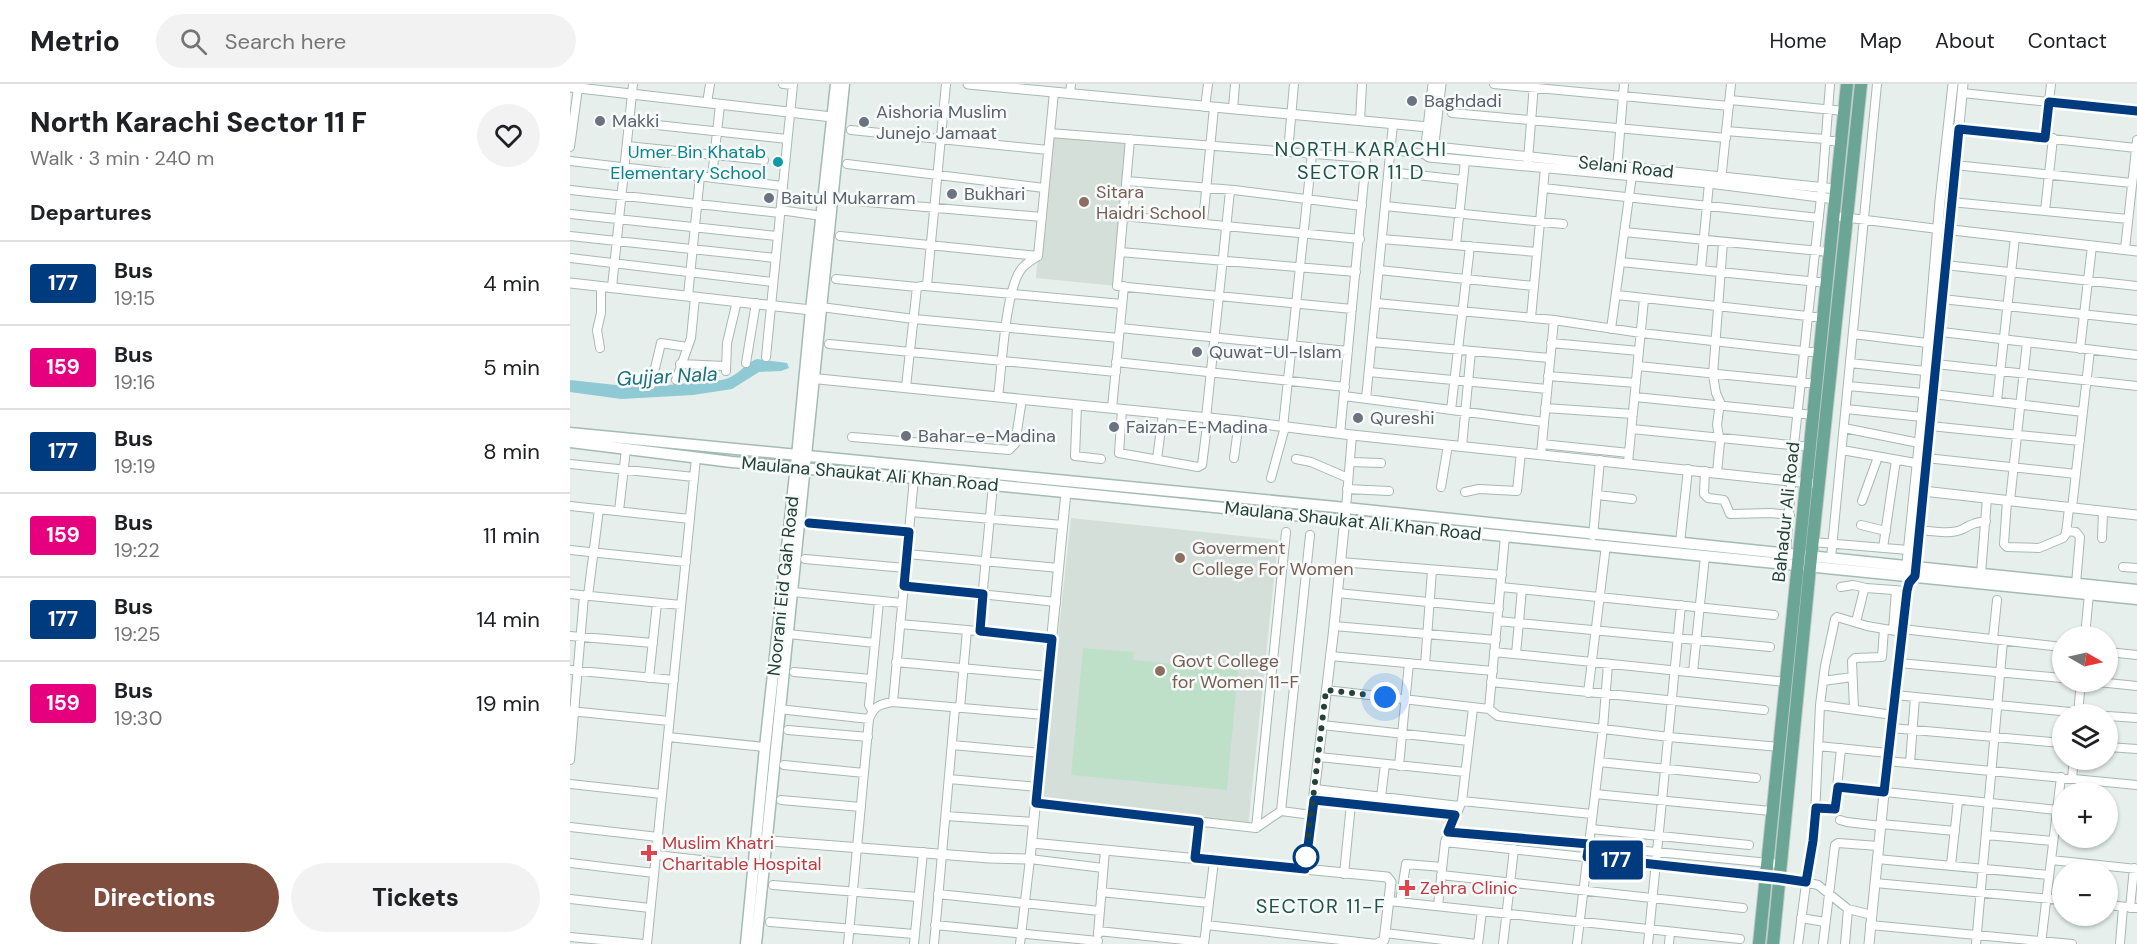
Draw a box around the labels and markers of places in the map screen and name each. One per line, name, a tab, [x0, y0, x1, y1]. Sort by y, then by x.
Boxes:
place label: Baghdadi	[1424, 89, 1502, 113]
marker: Baghdadi	[1405, 94, 1419, 108]
place label: Aishoria Muslim Junejo Jamaat	[876, 100, 1007, 145]
place label: Makki	[612, 109, 659, 133]
marker: Makki	[593, 114, 607, 128]
marker: Aishoria Muslim Junejo Jamaat	[857, 115, 871, 129]
place label: Umer Bin Khatab Elementary School	[610, 140, 766, 185]
marker: Umer Bin Khatab Elementary School	[771, 155, 785, 169]
place label: Sitara Haidri School	[1096, 180, 1206, 225]
place label: Bukhari	[964, 182, 1025, 206]
place label: Baitul Mukarram	[781, 186, 916, 210]
marker: Bukhari	[945, 187, 959, 201]
marker: Baitul Mukarram	[762, 191, 776, 205]
marker: Sitara Haidri School	[1077, 195, 1091, 209]
place label: Quwat-Ul-Islam	[1209, 340, 1342, 364]
marker: Quwat-Ul-Islam	[1190, 345, 1204, 359]
place label: Qureshi	[1370, 406, 1435, 430]
marker: Qureshi	[1351, 411, 1365, 425]
place label: Faizan-E-Madina	[1126, 415, 1268, 439]
marker: Faizan-E-Madina	[1107, 420, 1121, 434]
place label: Bahar-e-Madina	[918, 424, 1056, 448]
marker: Bahar-e-Madina	[899, 429, 913, 443]
place label: Goverment College For Women	[1192, 536, 1354, 581]
marker: Goverment College For Women	[1173, 551, 1187, 565]
place label: Govt College for Women 11-F	[1172, 649, 1299, 694]
marker: Govt College for Women 11-F	[1153, 664, 1167, 678]
place label: Muslim Khatri Charitable Hospital	[662, 831, 822, 876]
marker: Muslim Khatri Charitable Hospital	[640, 844, 658, 862]
unlabelled marker	[1293, 844, 1319, 870]
place label: Zehra Clinic	[1420, 876, 1518, 900]
marker: Zehra Clinic	[1398, 879, 1416, 897]

